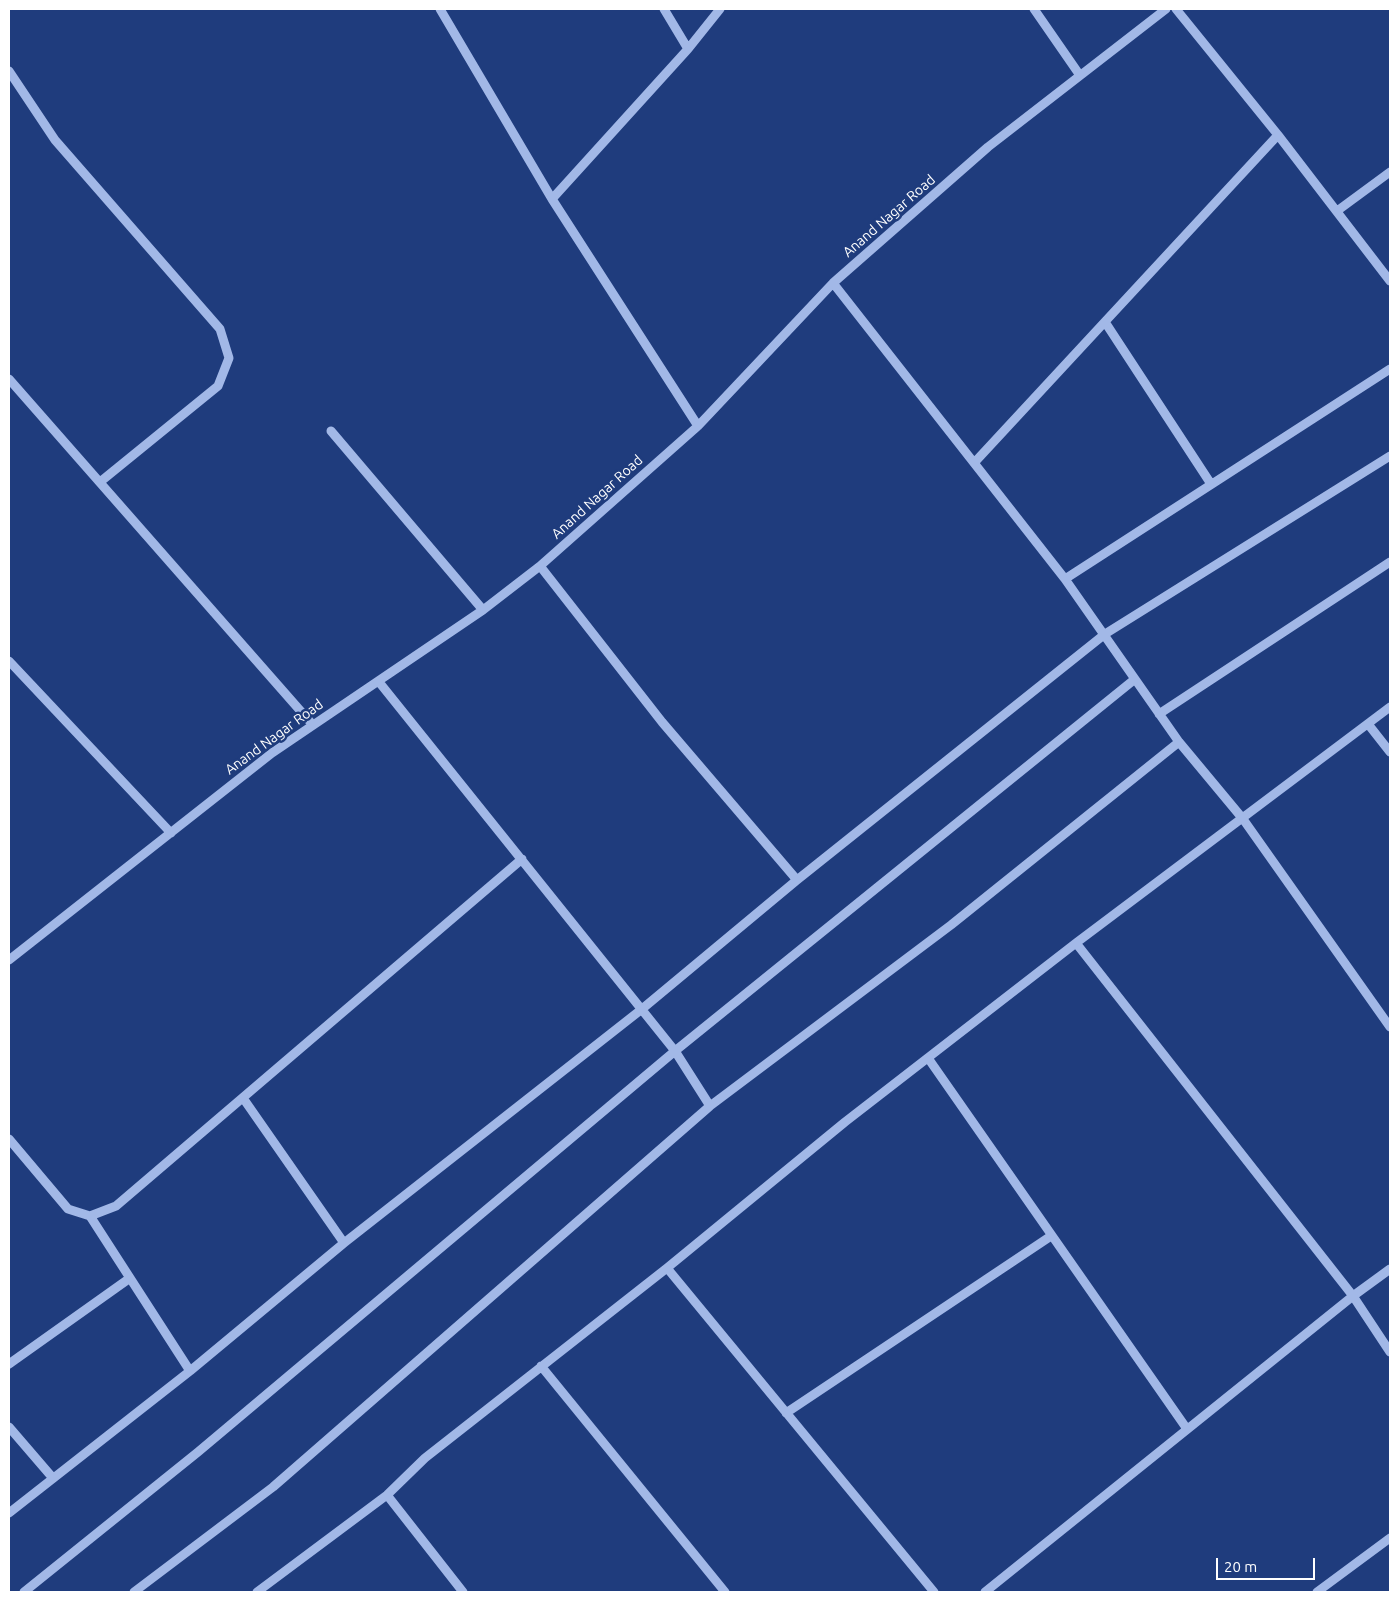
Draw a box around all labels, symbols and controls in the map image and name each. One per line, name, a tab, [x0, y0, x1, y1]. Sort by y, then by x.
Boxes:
street label: Anand Nagar Road	[839, 171, 939, 261]
street label: Anand Nagar Road	[548, 452, 646, 542]
street label: Anand Nagar Road	[222, 696, 326, 778]
scale bar	[1219, 1548, 1318, 1580]
text: 20 m	[1224, 1558, 1257, 1575]

